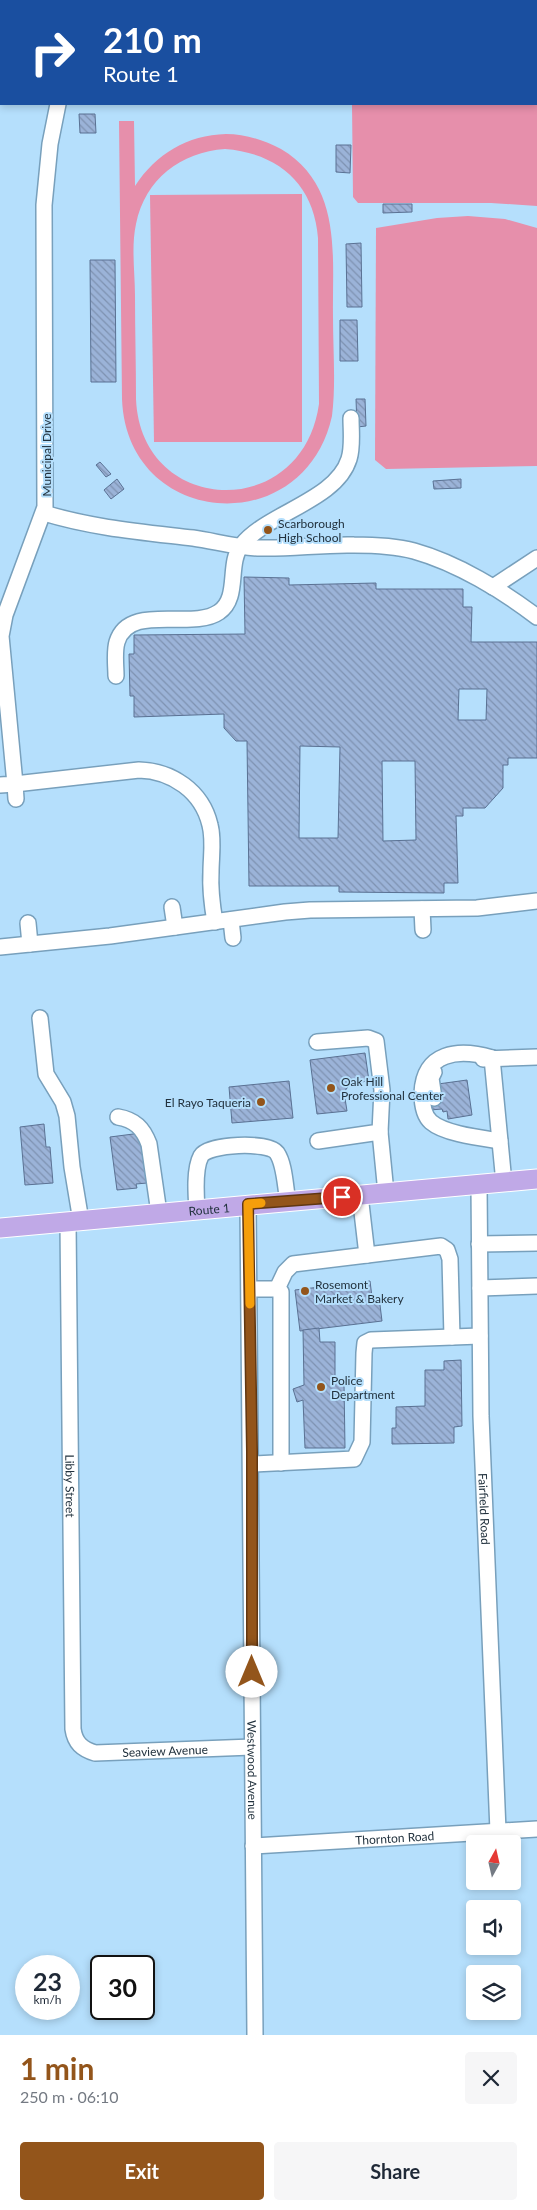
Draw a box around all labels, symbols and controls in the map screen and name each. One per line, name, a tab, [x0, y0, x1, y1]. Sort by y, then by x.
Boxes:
text: 210 m	[103, 18, 202, 60]
icon: right	[20, 20, 85, 85]
text: Route 1	[103, 60, 179, 87]
street label: Municipal Drive	[39, 413, 54, 497]
place label: Scarborough High School	[278, 516, 345, 545]
marker: Scarborough High School	[262, 524, 274, 536]
place label: Oak Hill Professional Center	[341, 1074, 444, 1103]
marker: Oak Hill Professional Center	[325, 1082, 337, 1094]
place label: El Rayo Taqueria	[165, 1095, 251, 1110]
marker: El Rayo Taqueria	[255, 1096, 267, 1108]
pin	[321, 1176, 363, 1218]
icon: arrive	[328, 1183, 356, 1211]
street label: Route 1	[188, 1200, 230, 1218]
place label: Rosemont Market & Bakery	[315, 1277, 404, 1306]
marker: Rosemont Market & Bakery	[299, 1285, 311, 1297]
place label: Police Department	[331, 1373, 396, 1402]
marker: Police Department	[315, 1381, 327, 1393]
street label: Libby Street	[63, 1454, 78, 1518]
street label: Fairfield Road	[476, 1473, 494, 1545]
position arrow	[225, 1645, 277, 1697]
street label: Westwood Avenue	[245, 1720, 261, 1820]
street label: Seaview Avenue	[122, 1741, 208, 1759]
street label: Thornton Road	[355, 1828, 435, 1847]
north arrow	[466, 1835, 521, 1890]
map controls	[466, 1835, 521, 2020]
button: sound	[466, 1900, 521, 1955]
speed limit sign: 30	[90, 1955, 155, 2020]
button: layers	[466, 1965, 521, 2020]
text: 23	[33, 1966, 62, 1996]
text: km/h	[33, 1992, 62, 2007]
text: 1 min	[20, 2050, 94, 2086]
button: close	[465, 2052, 517, 2104]
text: 250 m · 06:10	[20, 2087, 119, 2106]
button: Exit	[20, 2142, 264, 2200]
button: Share	[274, 2142, 517, 2200]

